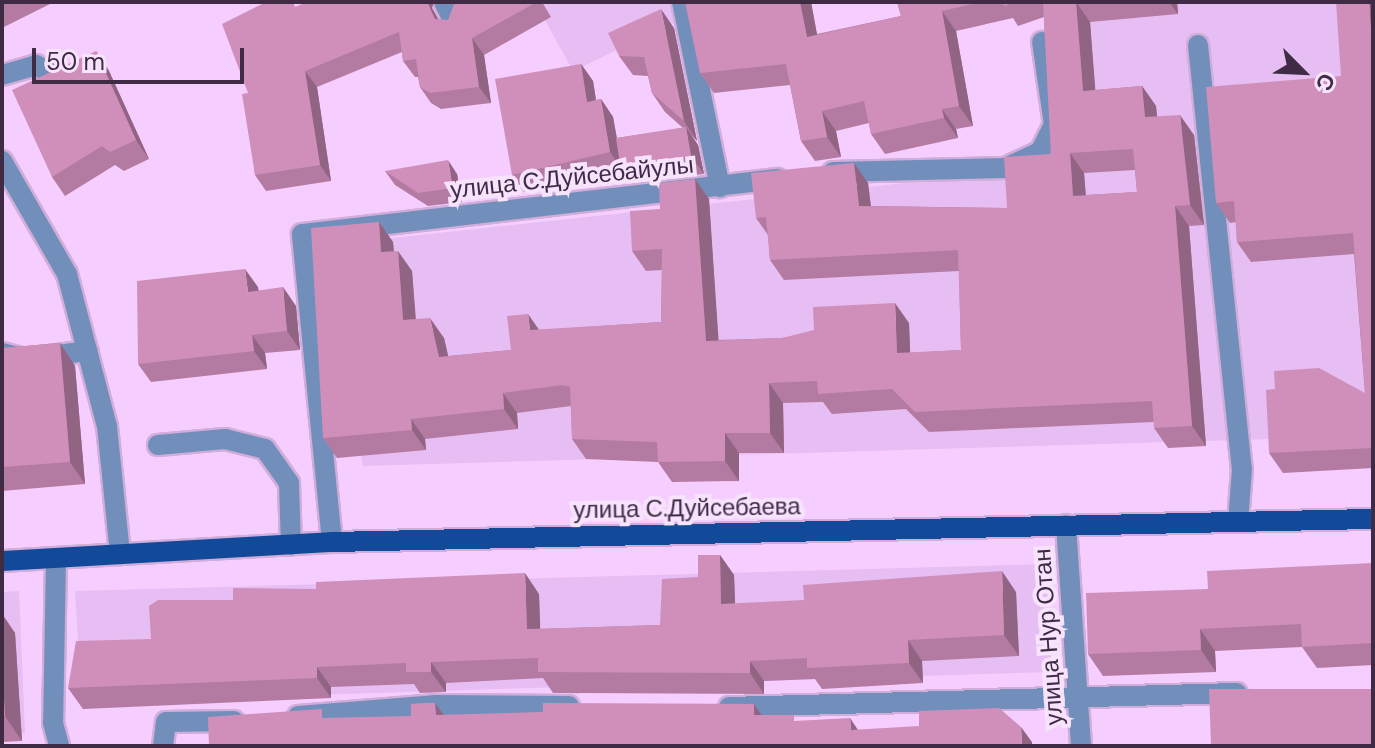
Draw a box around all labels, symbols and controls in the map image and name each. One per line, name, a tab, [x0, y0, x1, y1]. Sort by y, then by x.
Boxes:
scale bar	[36, 32, 248, 82]
north arrow	[1263, 32, 1343, 112]
text: 50 m	[46, 46, 105, 77]
text: С	[1309, 69, 1342, 95]
street label: улица С.Дуйсебайулы	[449, 150, 695, 204]
street label: улица С.Дуйсебаева	[573, 492, 801, 524]
street label: улица Нур Отан	[1027, 548, 1069, 726]

